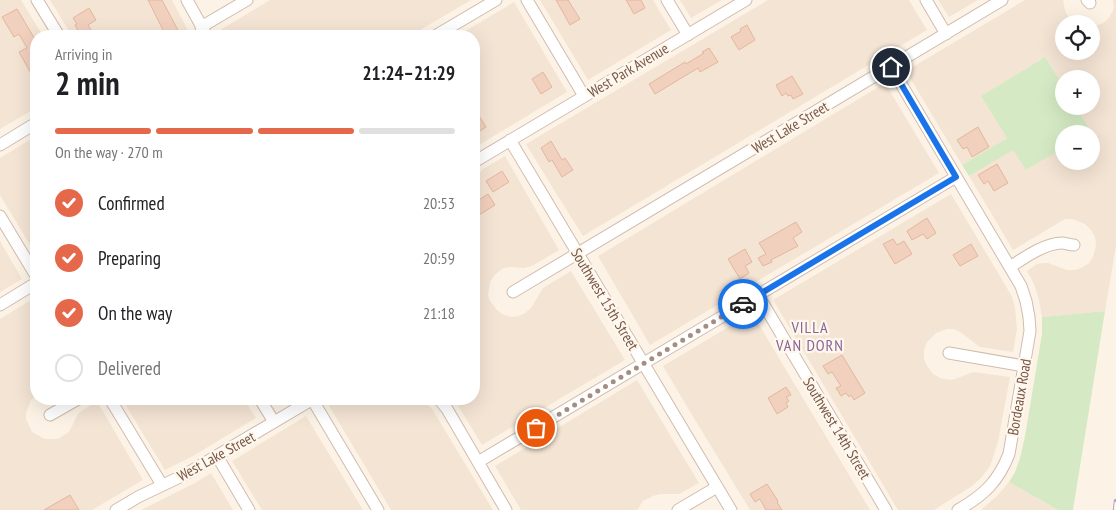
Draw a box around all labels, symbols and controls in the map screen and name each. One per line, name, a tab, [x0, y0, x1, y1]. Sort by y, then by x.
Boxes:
map controls	[1055, 15, 1100, 170]
button: locate	[1055, 15, 1100, 60]
street label: West Park Avenue	[584, 38, 672, 102]
text: Arriving in	[55, 44, 112, 64]
pin	[870, 46, 912, 88]
icon: home	[877, 53, 905, 81]
text: 21:24–21:29	[362, 61, 455, 85]
text: 2 min	[55, 62, 120, 104]
button: +	[1055, 70, 1100, 115]
street label: West Lake Street	[748, 97, 832, 157]
button: −	[1055, 125, 1100, 170]
text: On the way · 270 m	[55, 142, 163, 162]
icon: check	[55, 189, 83, 217]
text: Confirmed	[98, 191, 165, 215]
text: 20:53	[423, 193, 455, 213]
icon: check	[55, 244, 83, 272]
street label: Southwest 15th Street	[567, 244, 643, 354]
text: Preparing	[98, 246, 161, 270]
text: 20:59	[423, 248, 455, 268]
courier	[718, 279, 768, 329]
icon: car	[729, 290, 757, 318]
icon: check	[55, 299, 83, 327]
text: On the way	[98, 301, 172, 325]
text: 21:18	[423, 303, 455, 323]
district label: VILLA VAN DORN	[775, 317, 844, 355]
text: Delivered	[98, 356, 161, 380]
street label: Bordeaux Road	[1003, 357, 1035, 437]
street label: Southwest 14th Street	[799, 373, 875, 483]
pin	[515, 407, 557, 449]
icon: bag	[522, 414, 550, 442]
street label: West Lake Street	[174, 427, 258, 485]

